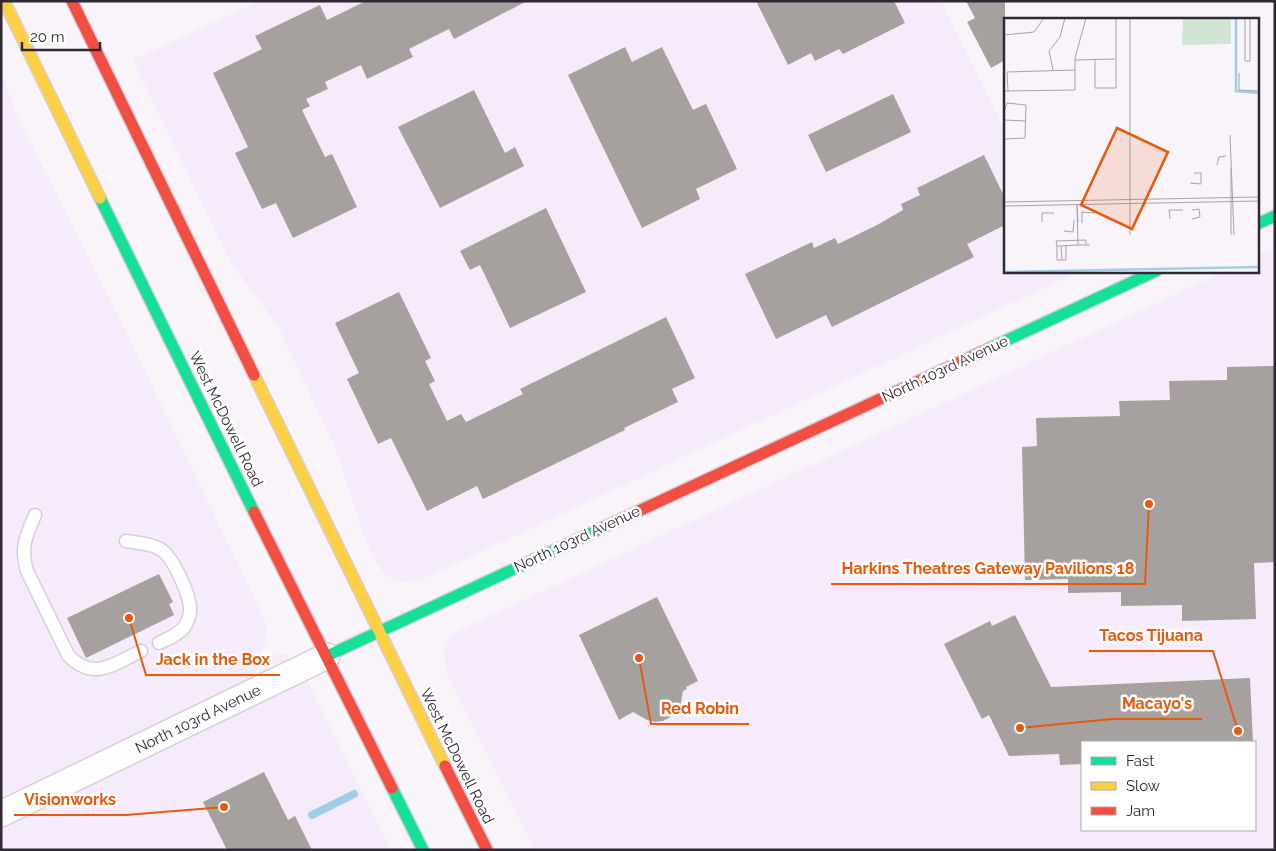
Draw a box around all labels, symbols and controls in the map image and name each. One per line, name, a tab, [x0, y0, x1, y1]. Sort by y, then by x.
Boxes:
inset map	[1004, 18, 1258, 272]
scale bar	[22, 20, 100, 52]
text: 20 m	[30, 28, 65, 46]
street label: North 103rd Avenue	[879, 332, 1011, 406]
street label: West McDowell Road	[185, 348, 267, 490]
street label: North 103rd Avenue	[511, 502, 643, 576]
callout: Harkins Theatres Gateway Pavilions 18	[831, 553, 1145, 584]
text: Harkins Theatres Gateway Pavilions 18	[842, 559, 1134, 578]
callout: Tacos Tijuana	[1089, 620, 1213, 651]
text: Tacos Tijuana	[1099, 626, 1203, 645]
callout: Jack in the Box	[146, 644, 280, 675]
text: Jack in the Box	[156, 650, 271, 669]
street label: North 103rd Avenue	[132, 681, 264, 757]
street label: West McDowell Road	[416, 685, 498, 827]
callout: Macayo's	[1112, 688, 1202, 719]
callout: Red Robin	[651, 693, 749, 724]
text: Macayo's	[1122, 694, 1192, 713]
text: Red Robin	[661, 699, 739, 718]
legend	[1081, 741, 1256, 831]
text: Fast	[1126, 752, 1154, 770]
text: Slow	[1126, 777, 1160, 795]
callout: Visionworks	[14, 784, 126, 815]
text: Visionworks	[24, 790, 116, 809]
text: Jam	[1126, 802, 1155, 820]

